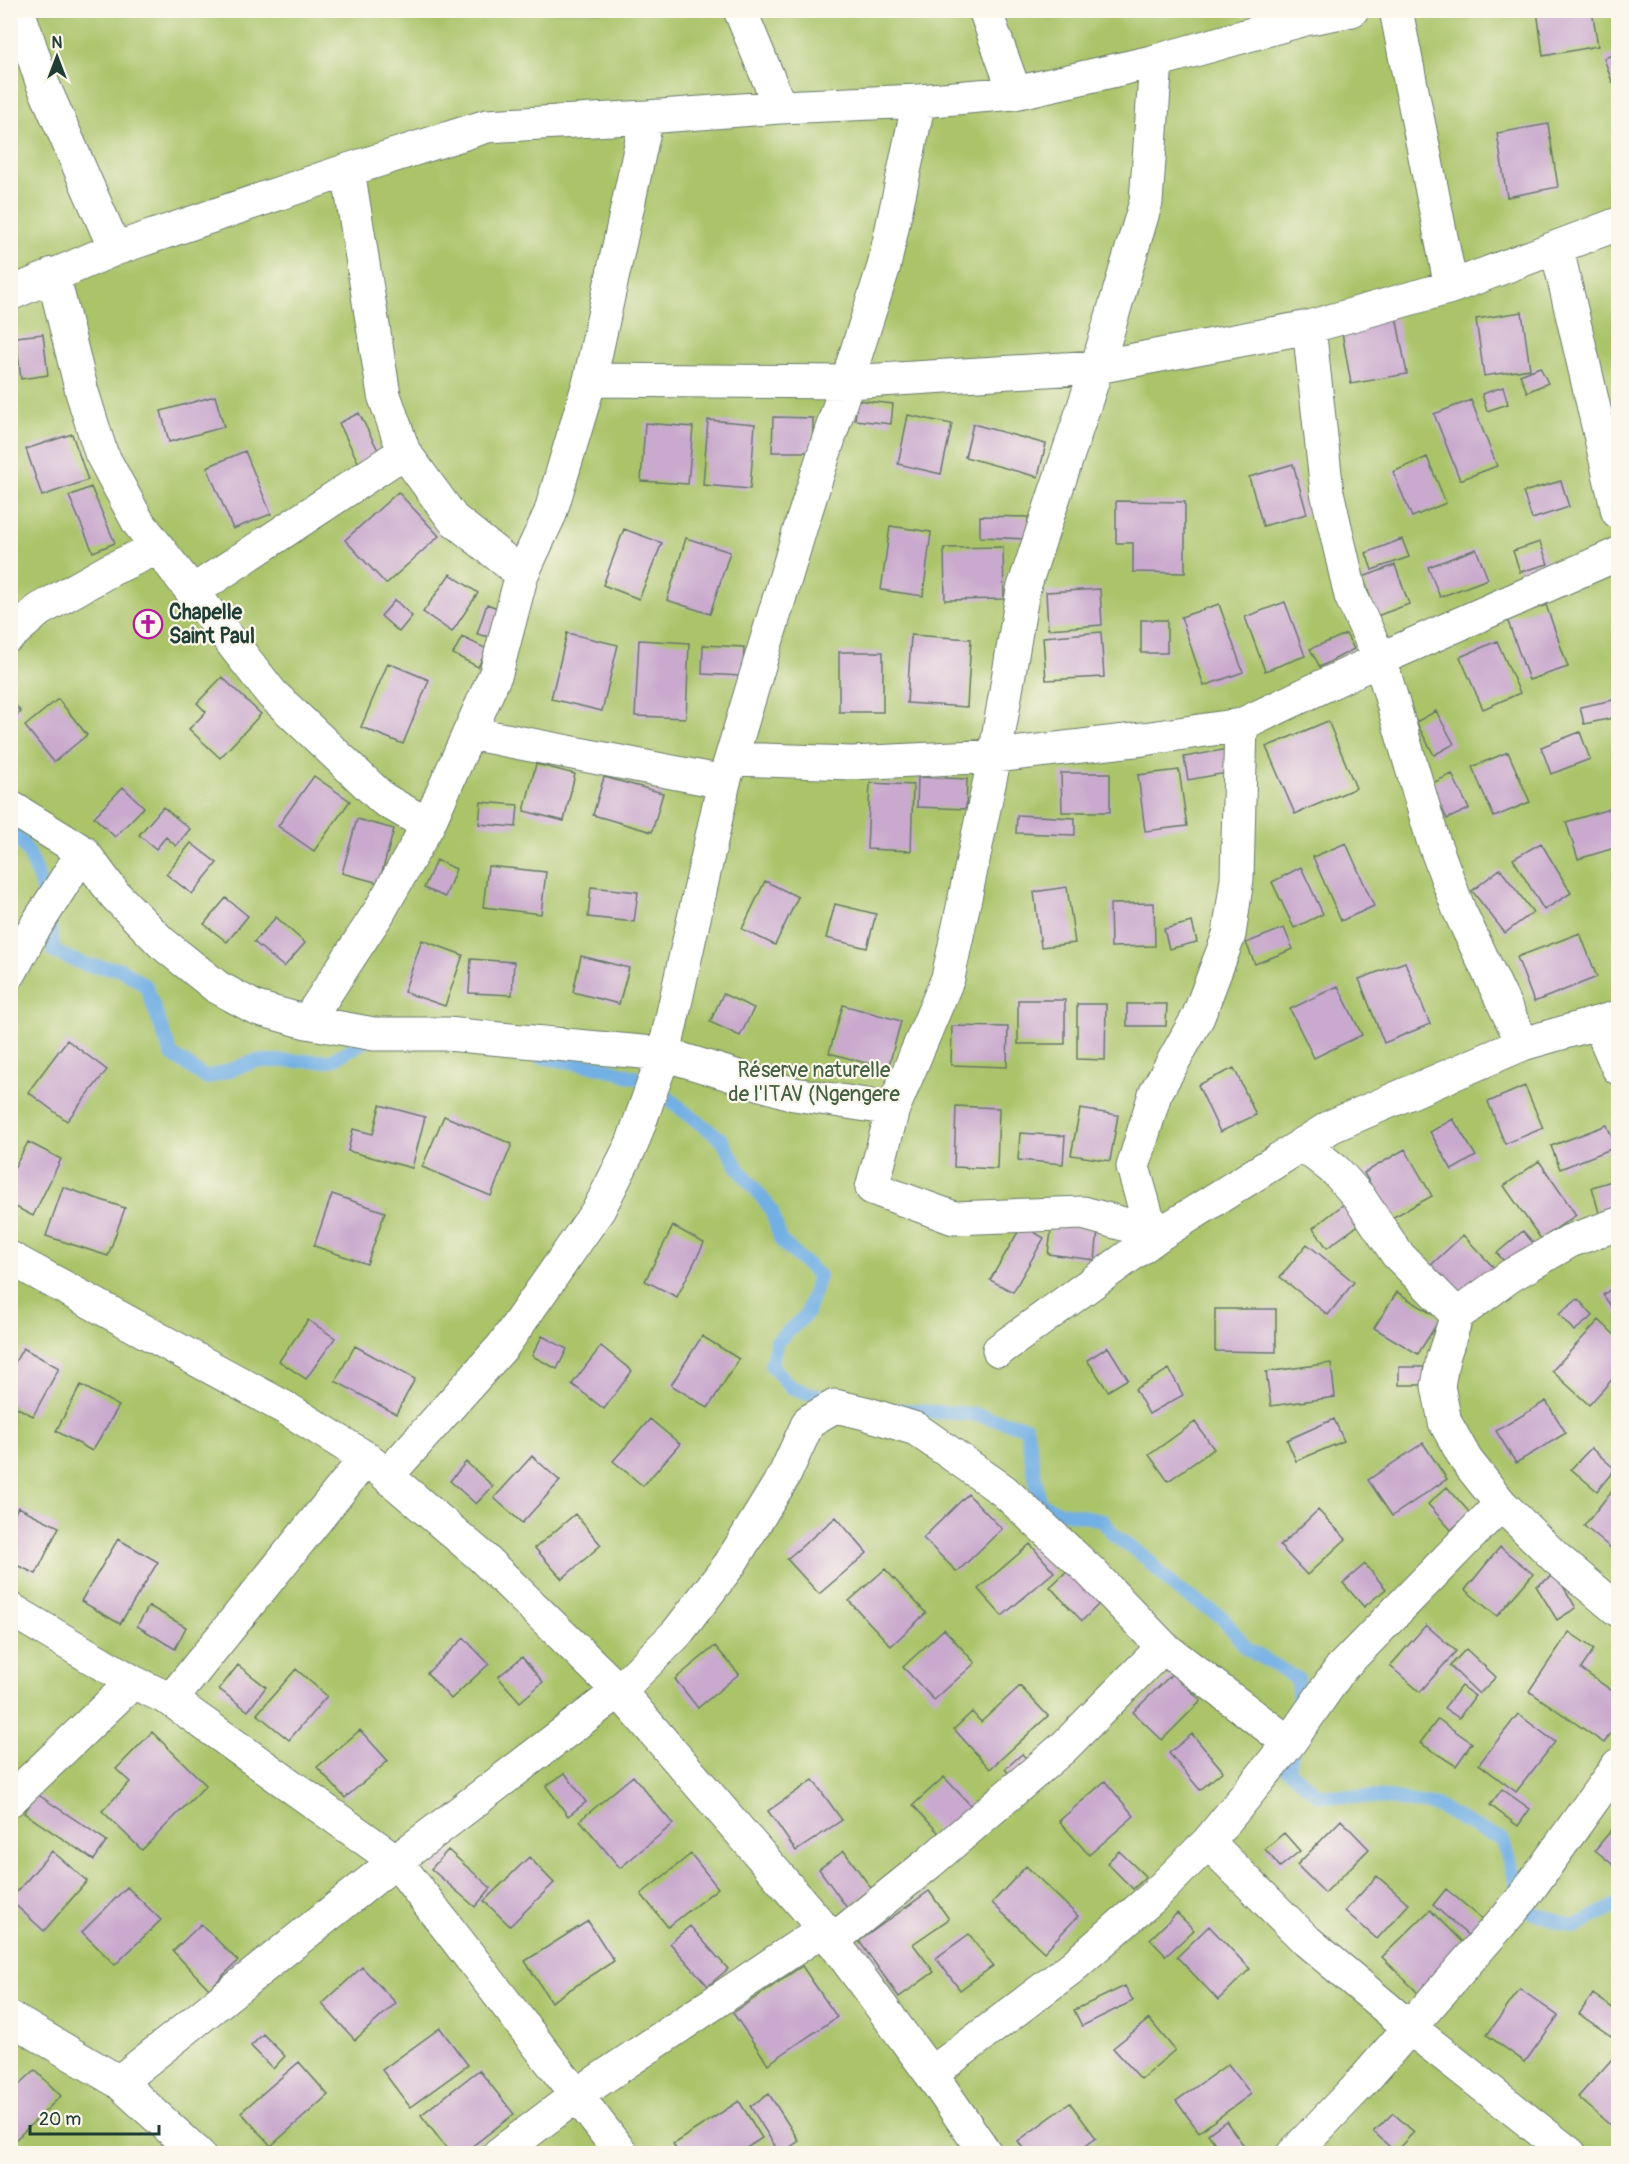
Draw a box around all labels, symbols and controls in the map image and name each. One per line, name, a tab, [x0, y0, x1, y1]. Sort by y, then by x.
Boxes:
north arrow	[27, 27, 87, 87]
text: N	[52, 33, 63, 53]
place label: Chapelle Saint Paul	[169, 599, 255, 650]
church icon: Chapelle Saint Paul	[132, 608, 164, 640]
park label: Réserve naturelle de l'ITAV (Ngengere	[728, 1057, 900, 1108]
scale bar	[30, 2098, 159, 2136]
text: 20 m	[39, 2108, 81, 2131]

